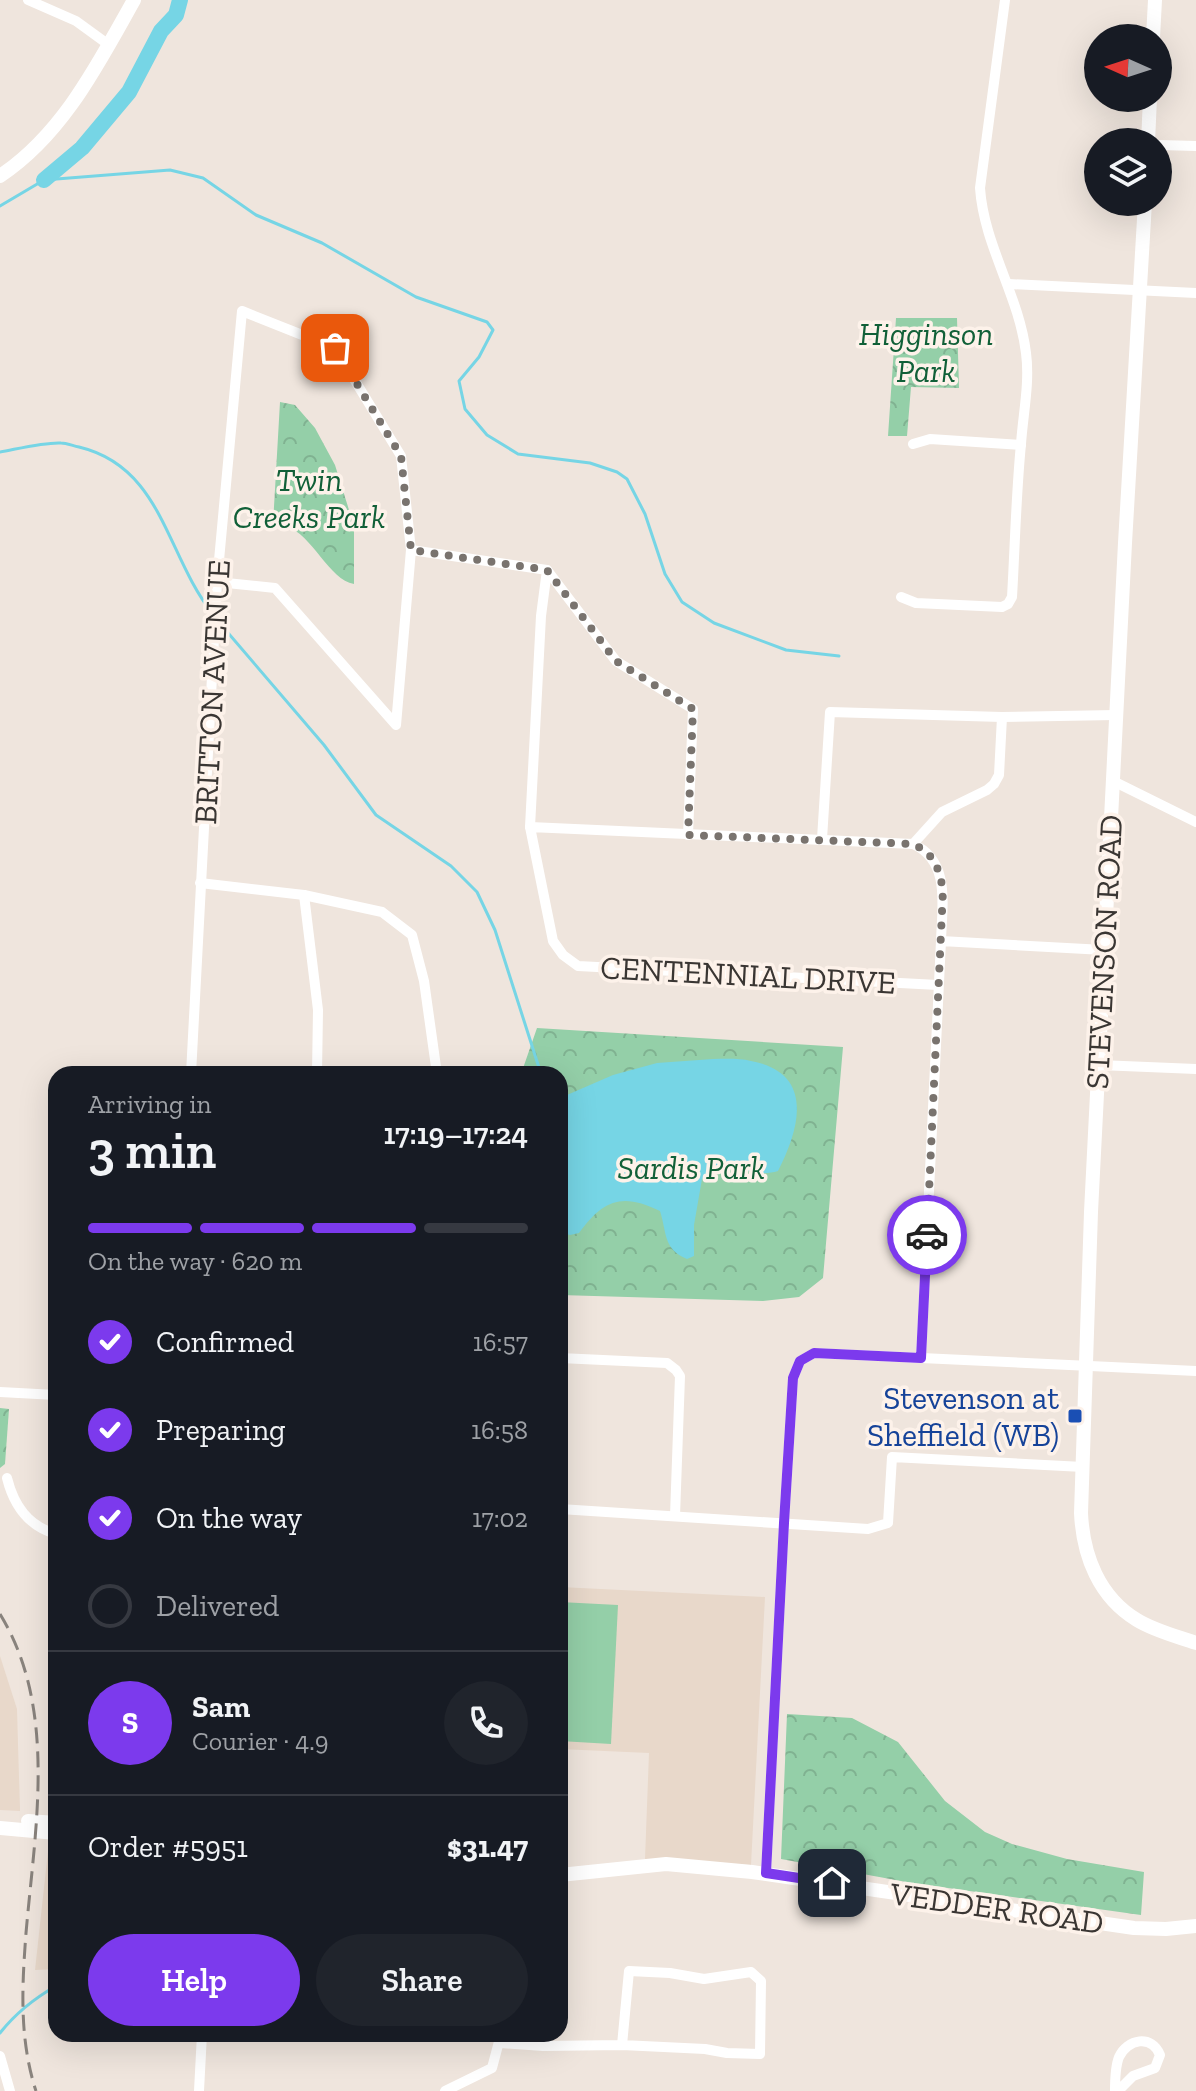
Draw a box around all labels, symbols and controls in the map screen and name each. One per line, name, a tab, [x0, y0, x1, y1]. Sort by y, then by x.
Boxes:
north arrow	[1084, 24, 1172, 112]
map controls	[1084, 24, 1172, 216]
button: layers	[1084, 128, 1172, 216]
pin	[301, 314, 369, 382]
park label: Higginson Park	[859, 315, 993, 390]
icon: bag	[313, 326, 357, 370]
park label: Twin Creeks Park	[233, 461, 385, 536]
street label: BRITTON AVENUE	[186, 559, 238, 825]
street label: STEVENSON ROAD	[1078, 814, 1130, 1090]
street label: CENTENNIAL DRIVE	[599, 948, 897, 1002]
text: Arriving in	[88, 1088, 211, 1120]
text: 17:19–17:24	[384, 1116, 528, 1152]
text: 3 min	[88, 1119, 216, 1181]
park label: Sardis Park	[617, 1149, 765, 1187]
courier	[887, 1195, 967, 1275]
icon: car	[905, 1213, 949, 1257]
text: On the way · 620 m	[88, 1245, 302, 1277]
icon: check	[88, 1320, 132, 1364]
text: Confirmed	[156, 1324, 294, 1360]
text: 16:57	[473, 1326, 528, 1358]
place label: Stevenson at Sheffield (WB)	[867, 1379, 1059, 1454]
marker: Stevenson at Sheffield (WB)	[1066, 1407, 1084, 1425]
icon: check	[88, 1408, 132, 1452]
text: Preparing	[156, 1412, 286, 1448]
text: 16:58	[471, 1414, 528, 1446]
icon: check	[88, 1496, 132, 1540]
text: On the way	[156, 1500, 302, 1536]
text: 17:02	[472, 1502, 528, 1534]
text: Delivered	[156, 1588, 279, 1624]
button: phone	[444, 1681, 528, 1765]
text: Sam	[192, 1689, 250, 1725]
text: S	[122, 1705, 138, 1741]
text: Courier · 4.9	[192, 1725, 328, 1757]
text: Order #5951	[88, 1829, 248, 1865]
text: $31.47	[447, 1829, 528, 1865]
pin	[798, 1849, 866, 1917]
icon: home	[810, 1861, 854, 1905]
street label: VEDDER ROAD	[887, 1874, 1106, 1942]
button: Help	[88, 1934, 300, 2026]
button: Share	[316, 1934, 528, 2026]

